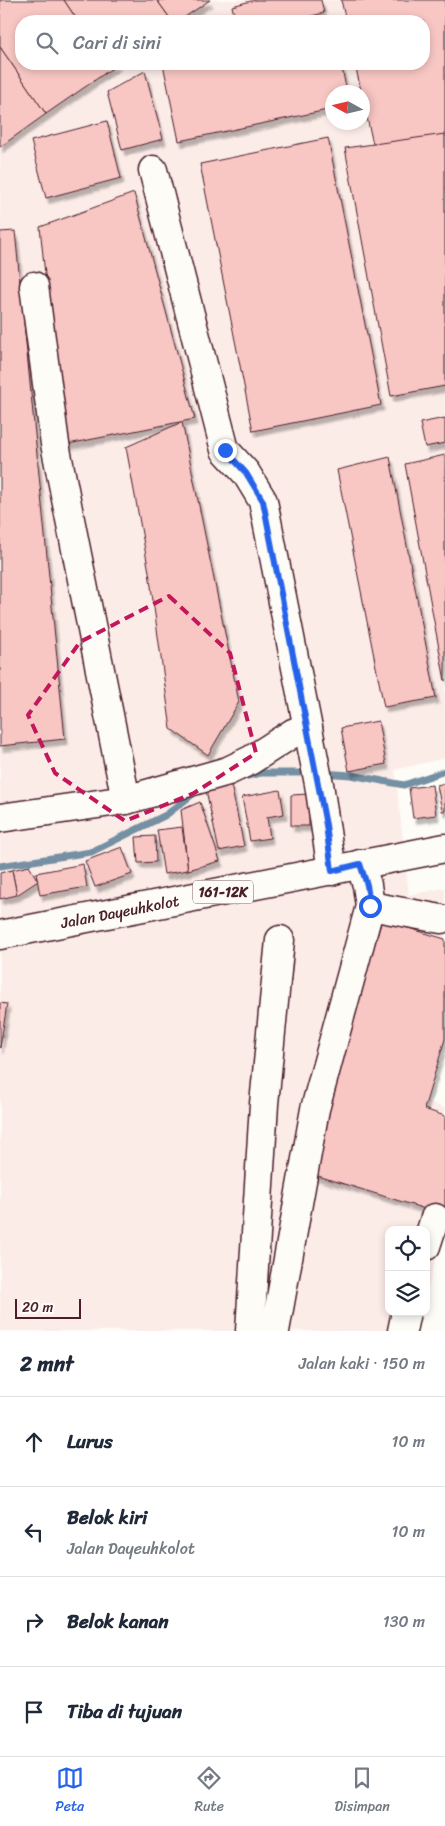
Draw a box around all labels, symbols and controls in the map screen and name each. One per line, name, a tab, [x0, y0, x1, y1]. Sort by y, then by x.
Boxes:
search box	[15, 15, 430, 70]
text: Cari di sini	[73, 26, 161, 59]
icon: search	[33, 29, 61, 57]
north arrow	[325, 85, 370, 130]
route end	[214, 439, 237, 462]
road number: 161-12K	[193, 880, 253, 904]
street label: Jalan Dayeuhkolot	[58, 888, 182, 936]
route start	[359, 895, 382, 918]
map controls	[385, 1226, 430, 1316]
button: locate	[385, 1226, 430, 1271]
button: layers	[385, 1271, 430, 1316]
text: 20 m	[22, 1295, 53, 1320]
scale bar	[15, 1296, 81, 1319]
text: 2 mnt	[20, 1345, 74, 1383]
text: Jalan kaki · 150 m	[299, 1349, 425, 1378]
text: Lurus	[67, 1425, 113, 1458]
text: 10 m	[392, 1427, 425, 1456]
icon: ahead	[20, 1428, 48, 1456]
text: Belok kiri	[67, 1501, 147, 1534]
text: 10 m	[392, 1517, 425, 1546]
icon: left	[20, 1518, 48, 1546]
text: Jalan Dayeuhkolot	[67, 1534, 195, 1563]
text: Belok kanan	[67, 1605, 169, 1638]
text: 130 m	[383, 1607, 425, 1636]
icon: right	[20, 1608, 48, 1636]
text: Tiba di tujuan	[67, 1695, 182, 1728]
icon: arrive	[20, 1698, 48, 1726]
tab: Peta	[55, 1764, 84, 1819]
tab: Rute	[195, 1764, 224, 1819]
tab: Disimpan	[334, 1764, 390, 1819]

